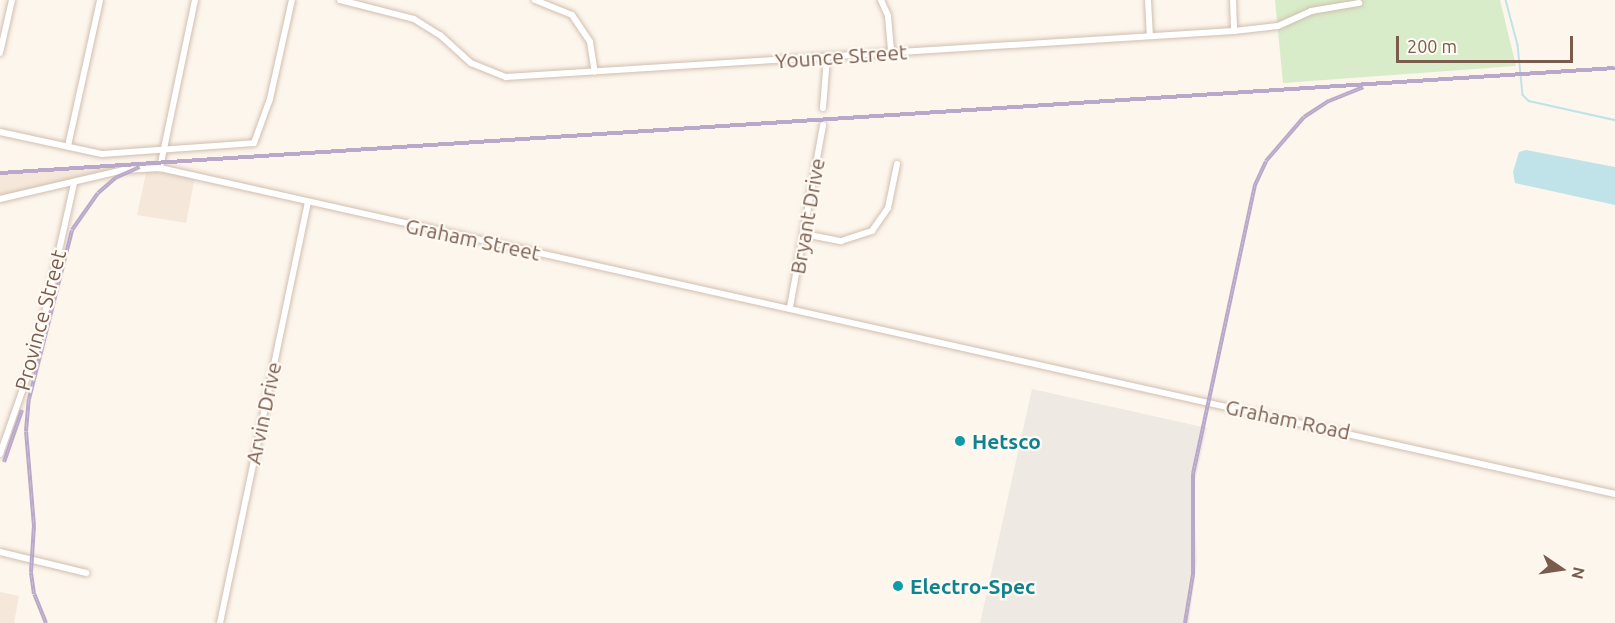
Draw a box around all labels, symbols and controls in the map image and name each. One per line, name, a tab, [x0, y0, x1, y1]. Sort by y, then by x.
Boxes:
scale bar	[1399, 24, 1576, 62]
text: 200 m	[1407, 36, 1457, 56]
street label: Younce Street	[774, 39, 908, 73]
street label: Bryant Drive	[784, 156, 830, 276]
street label: Graham Street	[403, 212, 543, 266]
street label: Province Street	[9, 247, 71, 393]
street label: Arvin Drive	[240, 360, 286, 466]
street label: Graham Road	[1223, 393, 1353, 445]
place label: Hetsco	[972, 428, 1041, 454]
marker: Hetsco	[953, 434, 967, 448]
north arrow	[1531, 539, 1591, 599]
text: N	[1568, 565, 1589, 581]
place label: Electro-Spec	[910, 573, 1035, 599]
marker: Electro-Spec	[891, 579, 905, 593]

